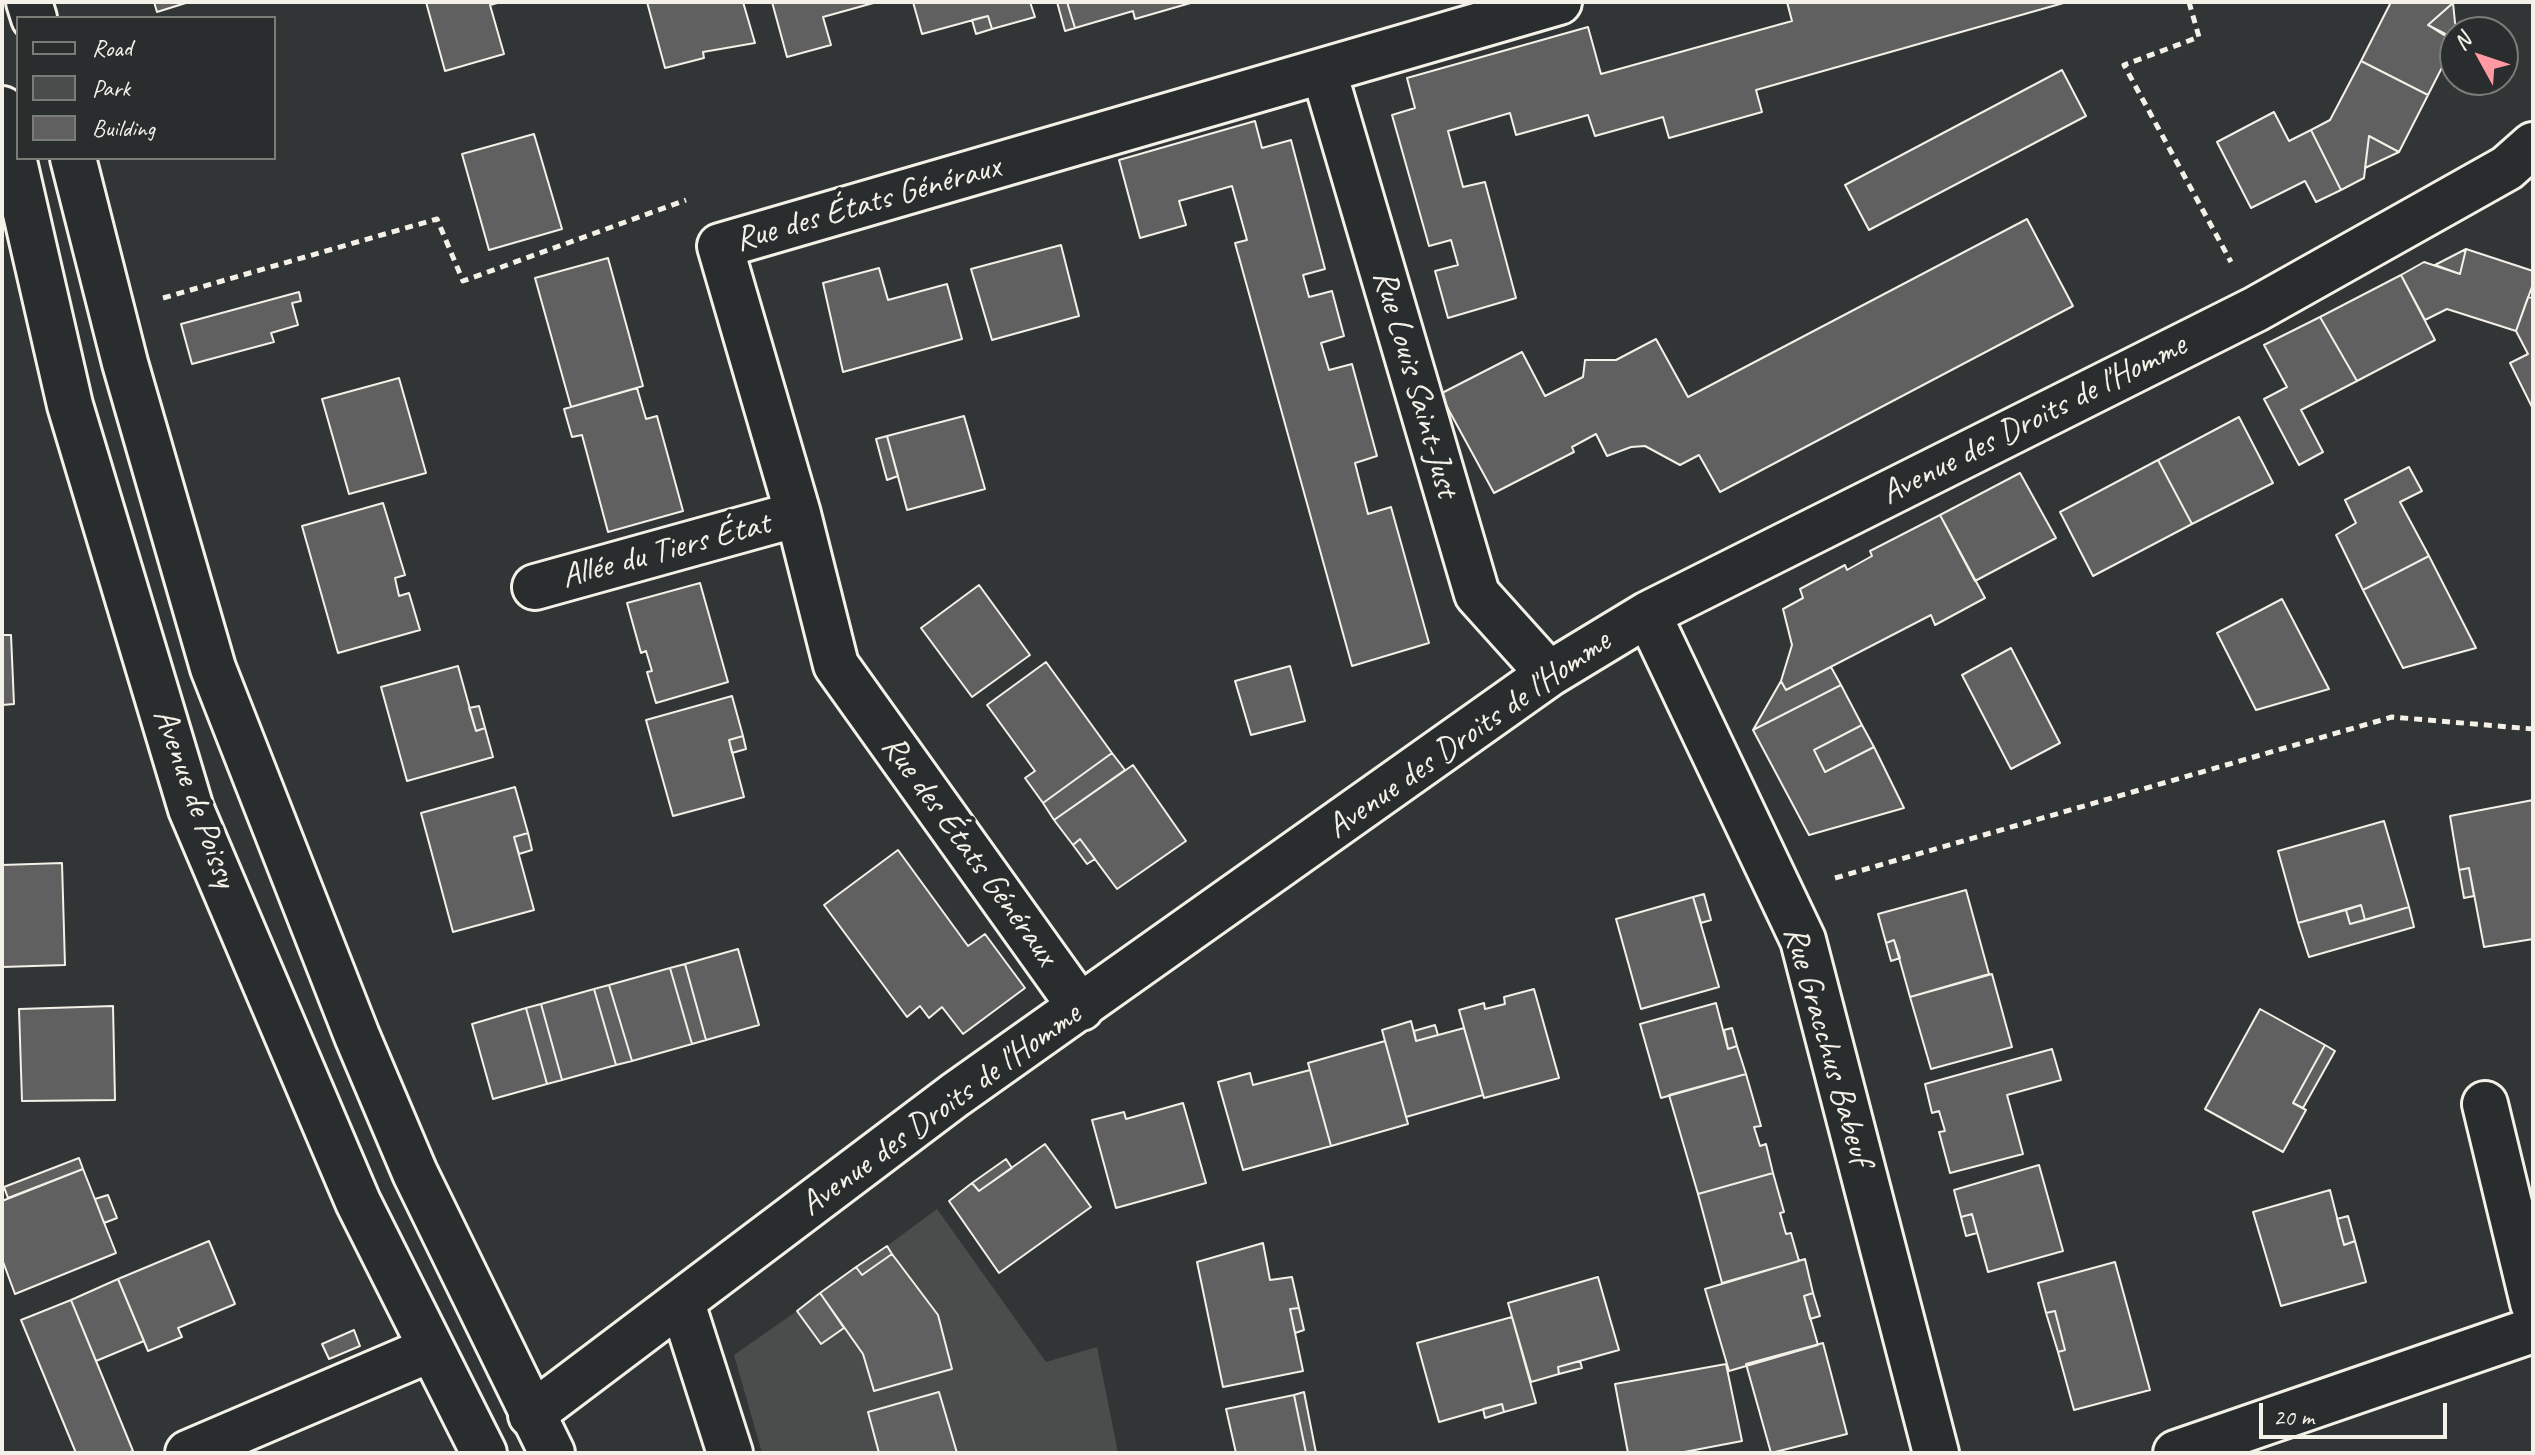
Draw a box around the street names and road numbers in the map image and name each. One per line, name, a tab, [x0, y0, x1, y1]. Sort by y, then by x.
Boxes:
street label: Rue des États Généraux	[731, 147, 1005, 261]
street label: Rue Louis Saint-Just	[1363, 266, 1467, 502]
street label: Avenue des Droits de l'Homme	[1875, 325, 2193, 515]
street label: Allée du Tiers État	[557, 504, 775, 598]
street label: Avenue des Droits de l'Homme	[1319, 622, 1619, 848]
street label: Avenue de Poissy	[143, 703, 245, 893]
street label: Rue des États Généraux	[872, 728, 1066, 974]
street label: Rue Gracchus Babeuf	[1773, 922, 1881, 1170]
street label: Avenue des Droits de l'Homme	[793, 995, 1089, 1225]

